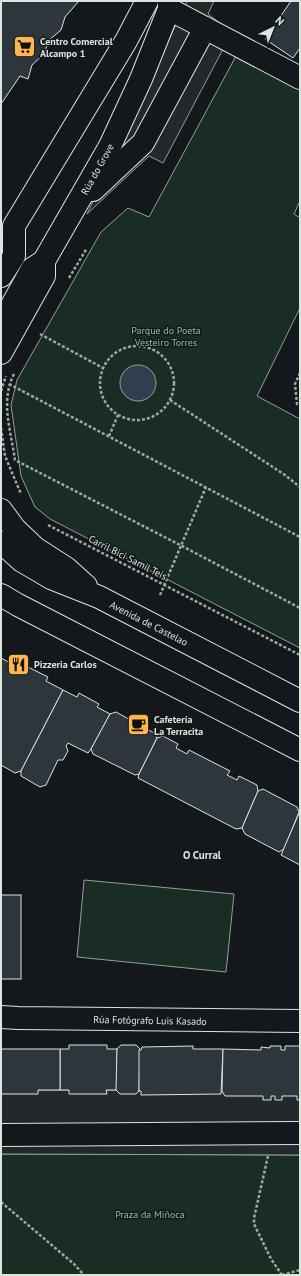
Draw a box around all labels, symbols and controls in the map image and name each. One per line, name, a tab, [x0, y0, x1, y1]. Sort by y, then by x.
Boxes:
north arrow	[253, 8, 293, 48]
text: N	[272, 13, 287, 28]
supermarket icon: Centro Comercial Alcampo 1	[11, 34, 37, 60]
place label: Centro Comercial Alcampo 1	[40, 35, 113, 60]
street label: Rúa do Grove	[78, 141, 117, 197]
park label: Parque do Poeta Vesteiro Torres	[131, 324, 201, 349]
street label: Carril Bici Samil Teis	[86, 532, 169, 583]
street label: Avenida de Castelao	[108, 598, 190, 649]
restaurant icon: Pizzeria Carlos	[5, 651, 31, 677]
place label: Pizzeria Carlos	[34, 658, 97, 671]
cafe icon: Cafetería La Terracita	[126, 712, 152, 738]
place label: Cafetería La Terracita	[154, 713, 203, 738]
district label: O Curral	[183, 848, 222, 862]
street label: Rúa Fotógrafo Luis Kasado	[93, 1013, 207, 1028]
park label: Praza da Miñoca	[115, 1208, 185, 1221]

